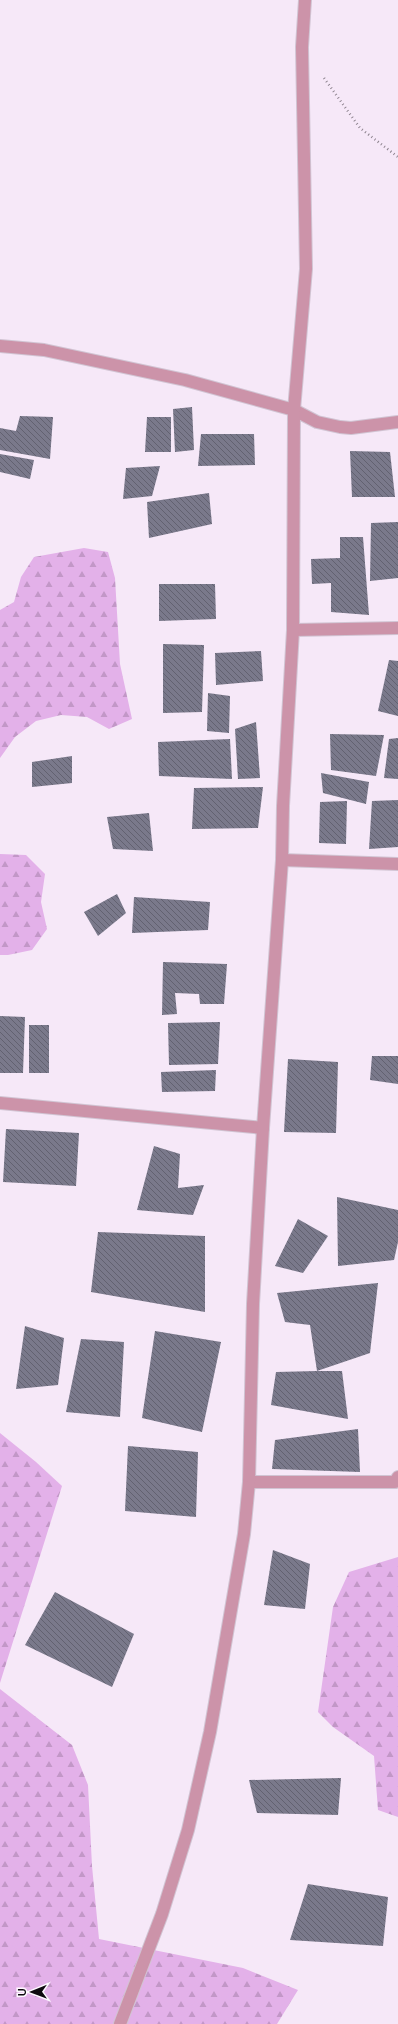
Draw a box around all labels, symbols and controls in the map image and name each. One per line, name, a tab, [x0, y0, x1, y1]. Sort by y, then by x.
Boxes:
north arrow	[12, 1972, 52, 2012]
text: U	[15, 1988, 28, 1996]

